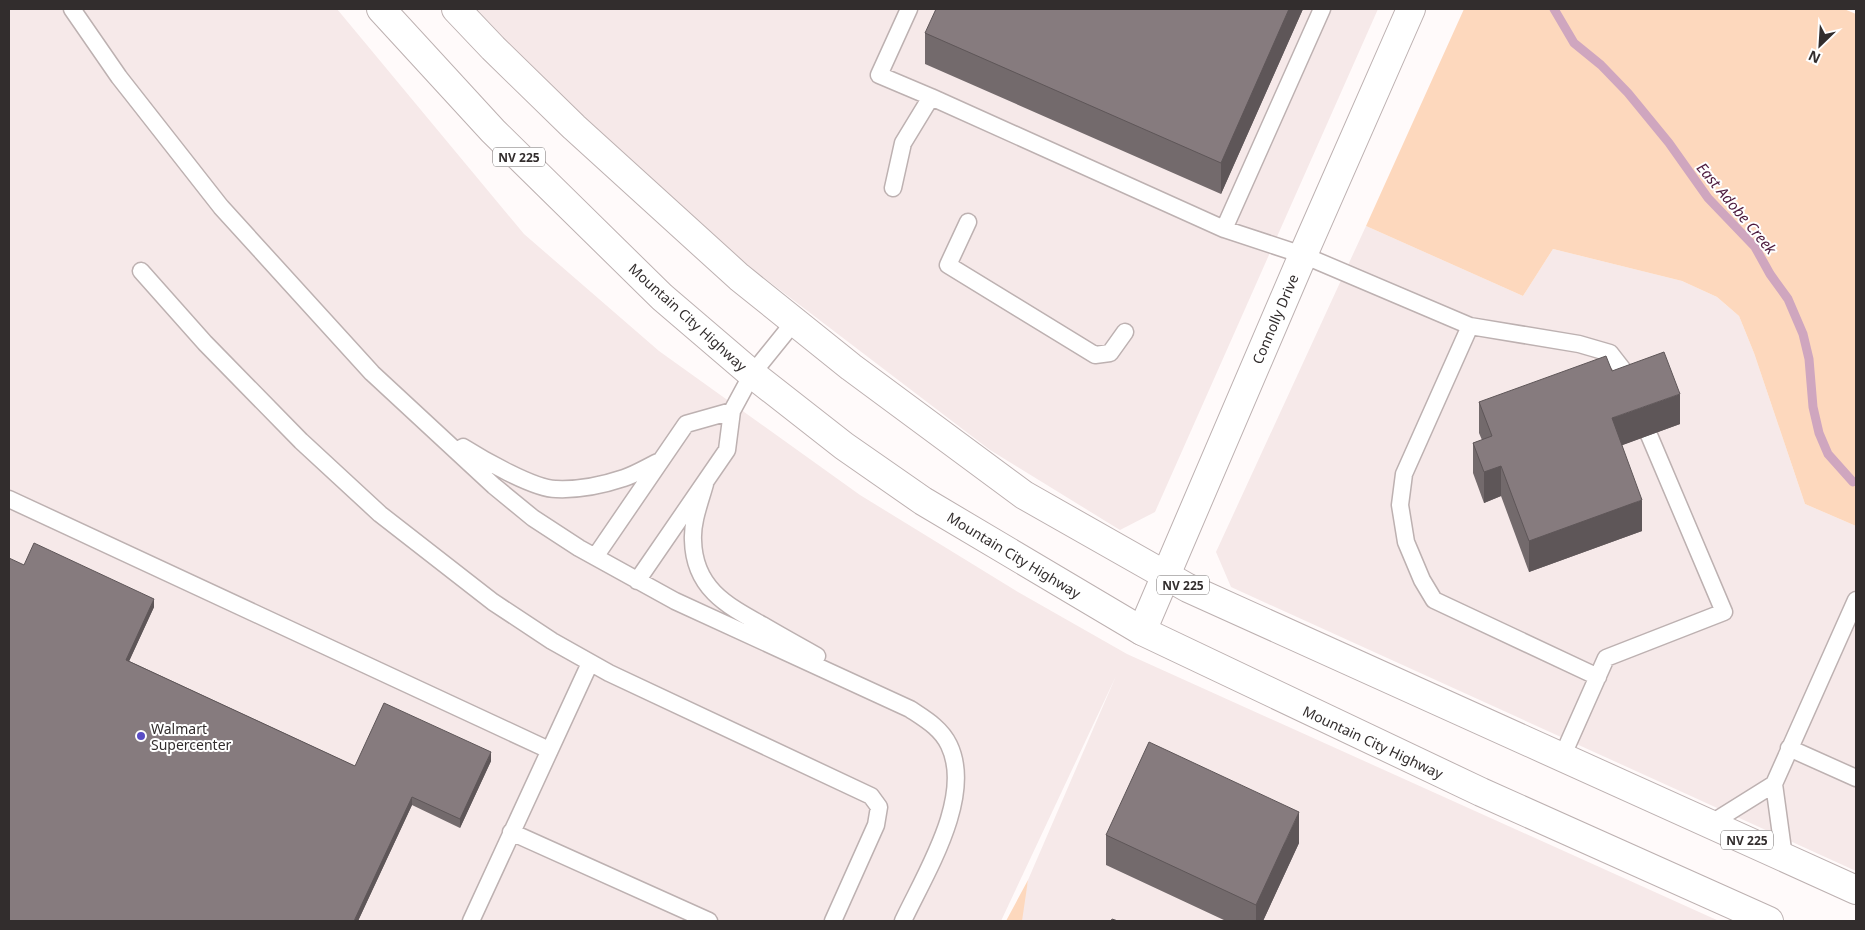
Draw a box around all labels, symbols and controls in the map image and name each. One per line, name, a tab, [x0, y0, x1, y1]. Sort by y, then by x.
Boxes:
north arrow	[1795, 20, 1845, 70]
text: N	[1805, 46, 1823, 68]
road number: NV 225	[493, 148, 545, 166]
water label: East Adobe Creek	[1693, 158, 1782, 259]
street label: Mountain City Highway	[625, 259, 752, 376]
street label: Connolly Drive	[1248, 271, 1302, 367]
street label: Mountain City Highway	[944, 508, 1085, 603]
road number: NV 225	[1157, 576, 1209, 594]
street label: Mountain City Highway	[1300, 701, 1447, 783]
place label: Walmart Supercenter	[151, 719, 232, 754]
marker: Walmart Supercenter	[135, 730, 147, 742]
road number: NV 225	[1721, 830, 1773, 850]

